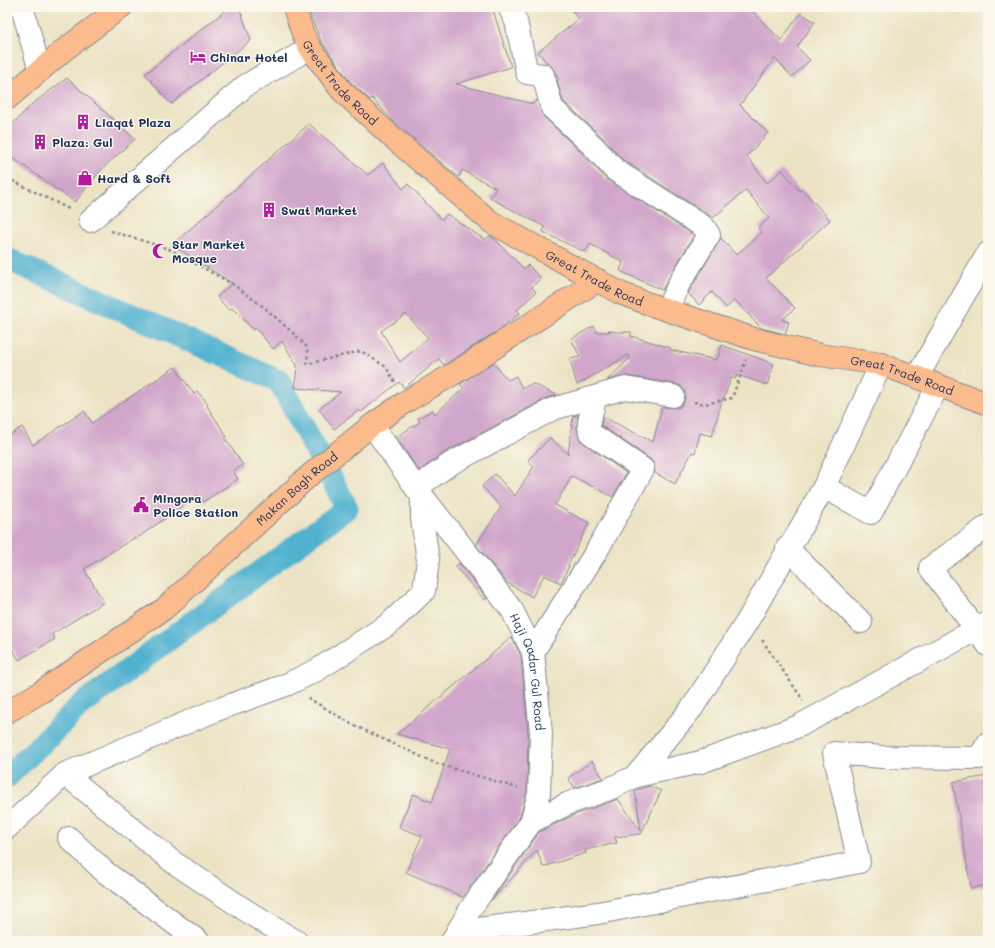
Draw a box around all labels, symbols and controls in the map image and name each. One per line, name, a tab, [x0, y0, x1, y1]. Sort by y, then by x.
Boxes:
street label: Great Trade Road	[299, 37, 382, 129]
hotel icon: Chinar Hotel	[189, 48, 207, 66]
place label: Chinar Hotel	[210, 49, 287, 65]
building icon: Liaqat Plaza	[74, 113, 92, 131]
place label: Liaqat Plaza	[95, 114, 171, 130]
building icon: Plaza: Gul	[31, 133, 49, 151]
place label: Plaza: Gul	[52, 134, 112, 150]
shop icon: Hard & Soft	[76, 169, 94, 187]
place label: Hard & Soft	[97, 170, 171, 186]
building icon: Swat Market	[260, 201, 278, 219]
place label: Swat Market	[281, 202, 357, 218]
place label: Star Market Mosque	[172, 236, 245, 266]
mosque icon: Star Market Mosque	[151, 242, 169, 260]
street label: Great Trade Road	[543, 246, 646, 309]
street label: Great Trade Road	[850, 352, 957, 399]
street label: Makan Bagh Road	[252, 448, 341, 529]
place label: Mingora Police Station	[153, 490, 238, 520]
public building icon: Mingora Police Station	[132, 496, 150, 514]
street label: Haji Qadar Gul Road	[507, 610, 549, 732]

